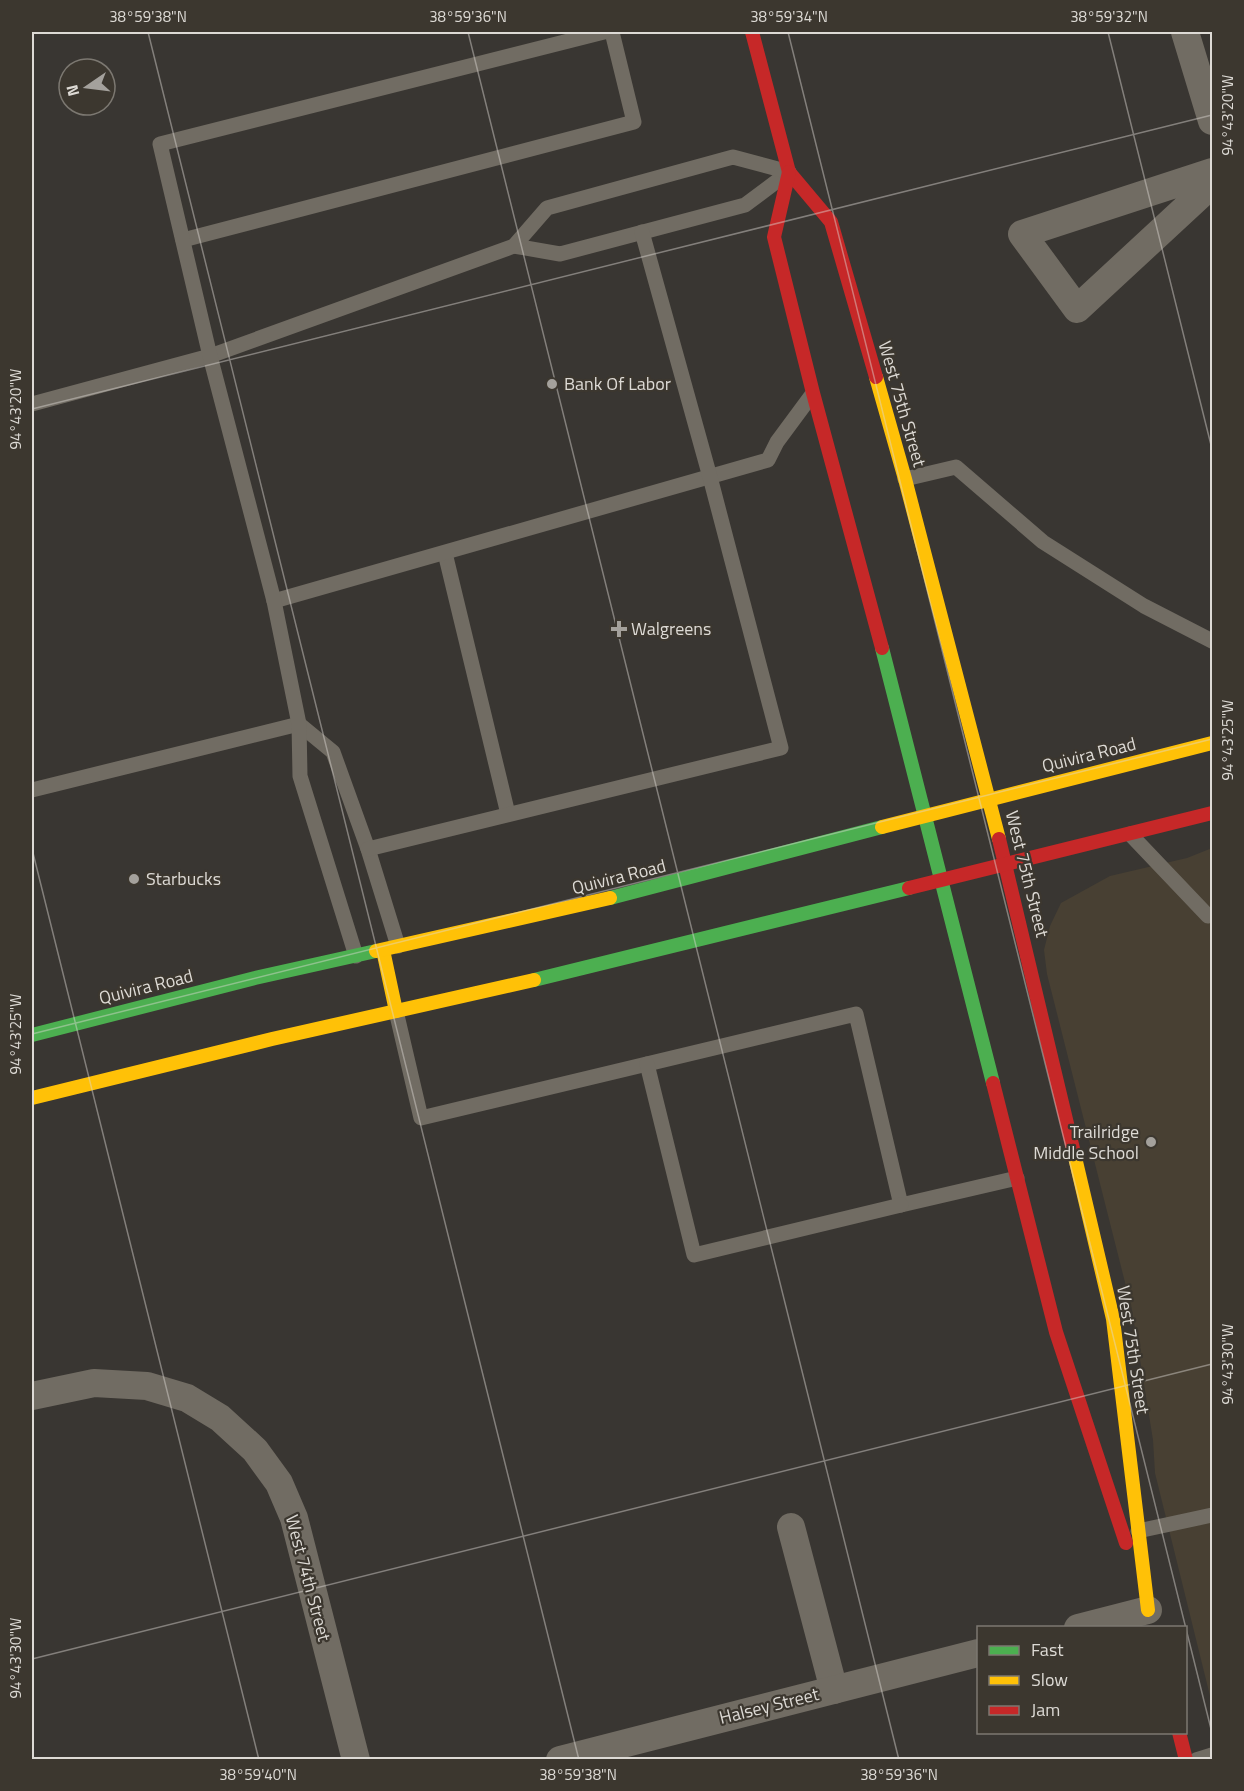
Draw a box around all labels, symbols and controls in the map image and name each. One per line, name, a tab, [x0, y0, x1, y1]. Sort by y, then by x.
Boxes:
text: 38°59'38"N	[109, 5, 187, 28]
text: 38°59'36"N	[429, 5, 507, 28]
text: 38°59'34"N	[750, 5, 828, 28]
text: 38°59'32"N	[1070, 5, 1148, 28]
north arrow	[57, 57, 117, 117]
text: 94°43'20"W	[1216, 75, 1239, 155]
text: N	[59, 82, 85, 99]
street label: West 75th Street	[872, 338, 934, 471]
text: 94°43'20"W	[4, 369, 27, 449]
place label: Bank Of Labor	[564, 370, 671, 397]
marker: Bank Of Labor	[545, 377, 559, 391]
place label: Walgreens	[631, 615, 711, 642]
marker: Walgreens	[612, 622, 626, 636]
text: 94°43'25"W	[1216, 700, 1239, 780]
street label: Quivira Road	[1039, 730, 1139, 779]
street label: West 75th Street	[999, 808, 1056, 941]
street label: Quivira Road	[569, 852, 669, 901]
place label: Starbucks	[146, 865, 221, 892]
marker: Starbucks	[127, 872, 141, 886]
street label: Quivira Road	[96, 962, 196, 1011]
text: 94°43'25"W	[4, 994, 27, 1074]
place label: Trailridge Middle School	[1033, 1118, 1139, 1166]
marker: Trailridge Middle School	[1144, 1135, 1158, 1149]
street label: West 75th Street	[1110, 1284, 1157, 1417]
text: 94°43'30"W	[1216, 1324, 1239, 1404]
street label: West 74th Street	[279, 1512, 338, 1645]
text: 94°43'30"W	[4, 1618, 27, 1698]
legend	[977, 1626, 1187, 1734]
text: Fast	[1031, 1636, 1064, 1663]
text: Slow	[1031, 1666, 1068, 1693]
street label: Halsey Street	[716, 1680, 822, 1731]
text: Jam	[1031, 1696, 1060, 1723]
text: 38°59'40"N	[219, 1763, 297, 1786]
text: 38°59'38"N	[539, 1763, 617, 1786]
text: 38°59'36"N	[860, 1763, 938, 1786]

